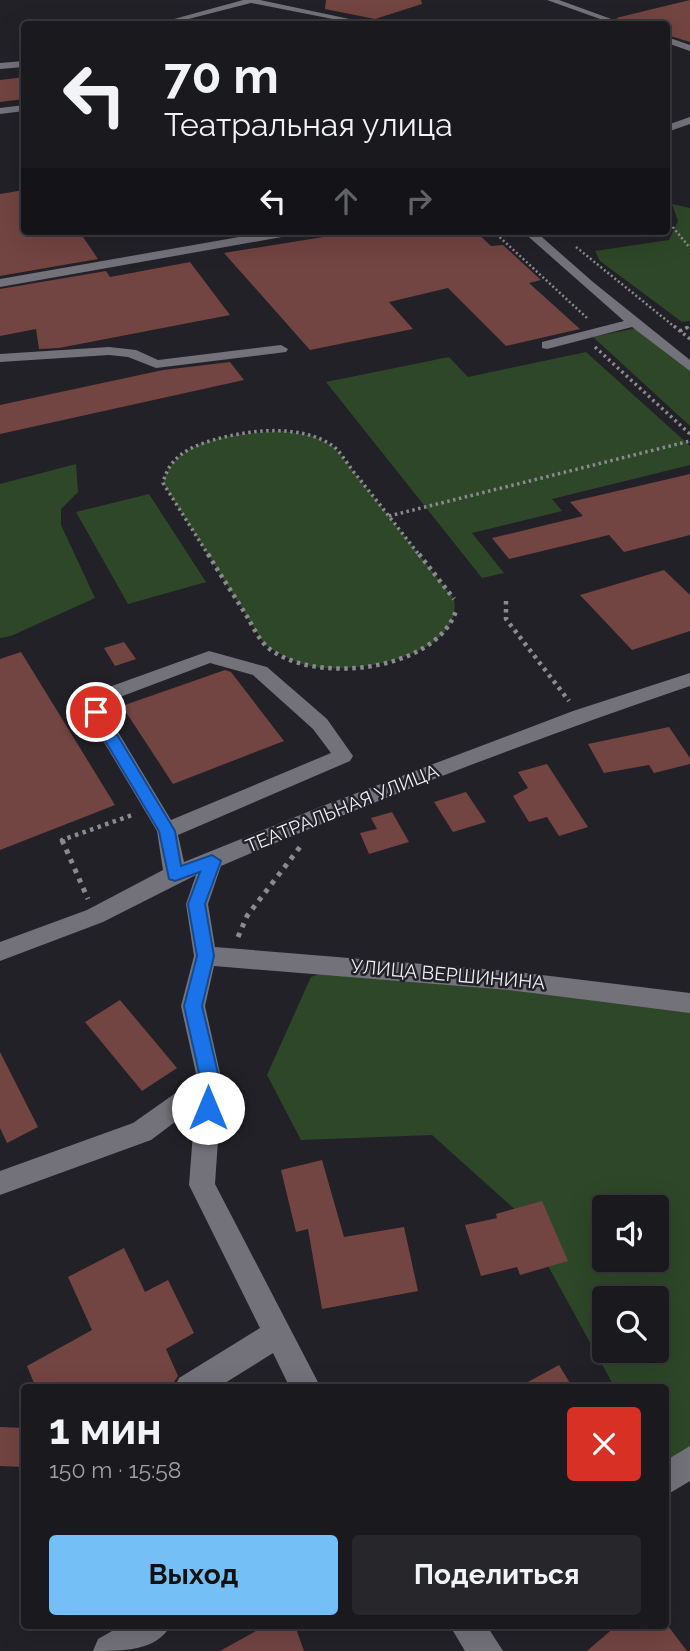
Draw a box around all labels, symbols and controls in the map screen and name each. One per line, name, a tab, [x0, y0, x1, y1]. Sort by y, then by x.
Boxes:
text: 70 m	[164, 47, 279, 104]
icon: left	[49, 49, 140, 140]
text: Театральная улица	[164, 106, 453, 143]
icon: left	[254, 182, 292, 220]
icon: ahead	[327, 182, 365, 220]
icon: right	[400, 182, 438, 220]
pin	[66, 682, 126, 742]
icon: arrive	[77, 693, 115, 731]
street label: ТЕАТРАЛЬНАЯ УЛИЦА	[242, 759, 442, 857]
street label: УЛИЦА ВЕРШИНИНА	[350, 955, 546, 993]
position arrow	[171, 1071, 245, 1145]
map controls	[592, 1195, 669, 1363]
button: sound	[592, 1195, 669, 1272]
button: search	[592, 1286, 669, 1363]
text: 1 мин	[49, 1405, 162, 1454]
button: close	[567, 1407, 641, 1481]
text: 150 m · 15:58	[49, 1456, 181, 1483]
button: Выход	[49, 1535, 338, 1615]
button: Поделиться	[352, 1535, 641, 1615]

